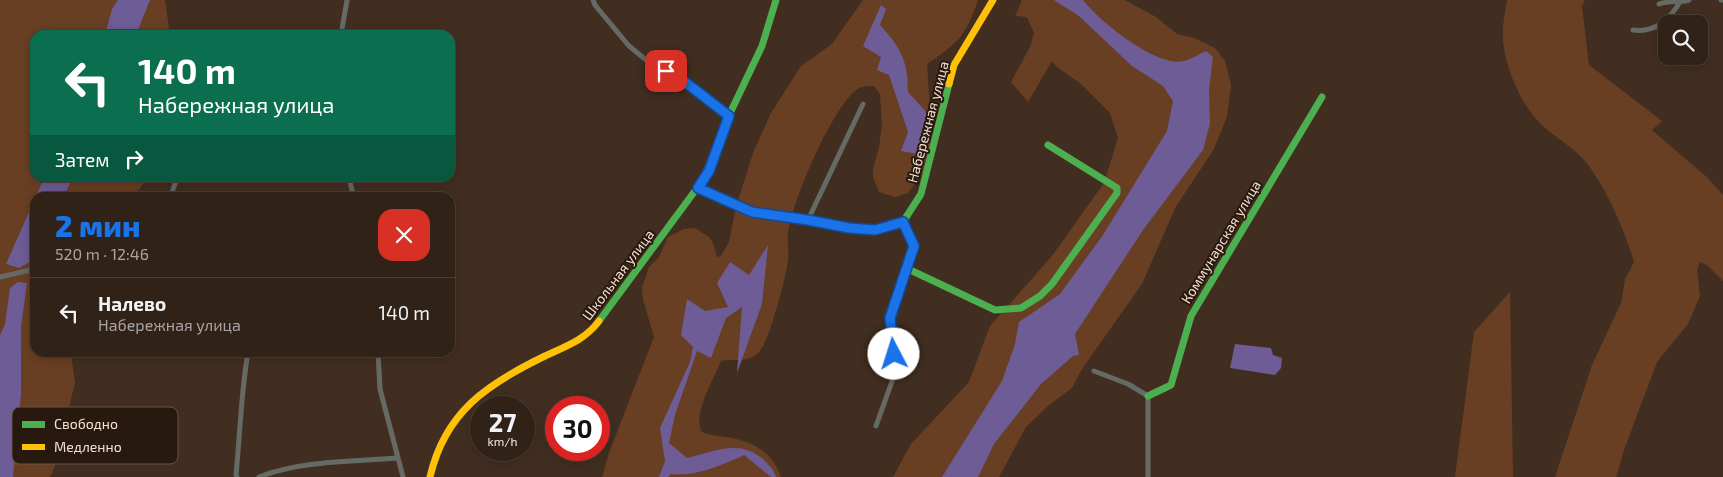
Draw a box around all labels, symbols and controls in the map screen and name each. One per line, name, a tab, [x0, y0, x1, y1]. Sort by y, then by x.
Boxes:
map controls	[1658, 15, 1708, 65]
button: search	[1658, 15, 1708, 65]
text: 140 m	[138, 49, 236, 91]
icon: left	[55, 50, 120, 115]
pin	[645, 50, 687, 92]
icon: arrive	[652, 57, 680, 85]
street label: Набережная улица	[903, 59, 952, 184]
text: Набережная улица	[138, 91, 335, 117]
icon: right	[120, 145, 148, 173]
text: Затем	[55, 148, 110, 171]
street label: Коммунарская улица	[1177, 177, 1264, 306]
text: 2 мин	[55, 207, 140, 243]
button: close	[378, 209, 430, 261]
street label: Школьная улица	[578, 226, 657, 323]
text: 520 m · 12:46	[55, 244, 149, 263]
text: Налево	[98, 292, 166, 315]
icon: left	[55, 299, 83, 327]
text: 140 m	[378, 301, 430, 324]
text: Набережная улица	[98, 315, 241, 334]
position arrow	[867, 327, 919, 379]
speed limit sign: 30	[545, 396, 610, 461]
legend	[12, 407, 178, 464]
text: 27	[489, 407, 516, 437]
text: Свободно	[54, 415, 118, 432]
text: km/h	[488, 434, 517, 448]
text: Медленно	[54, 438, 122, 455]

